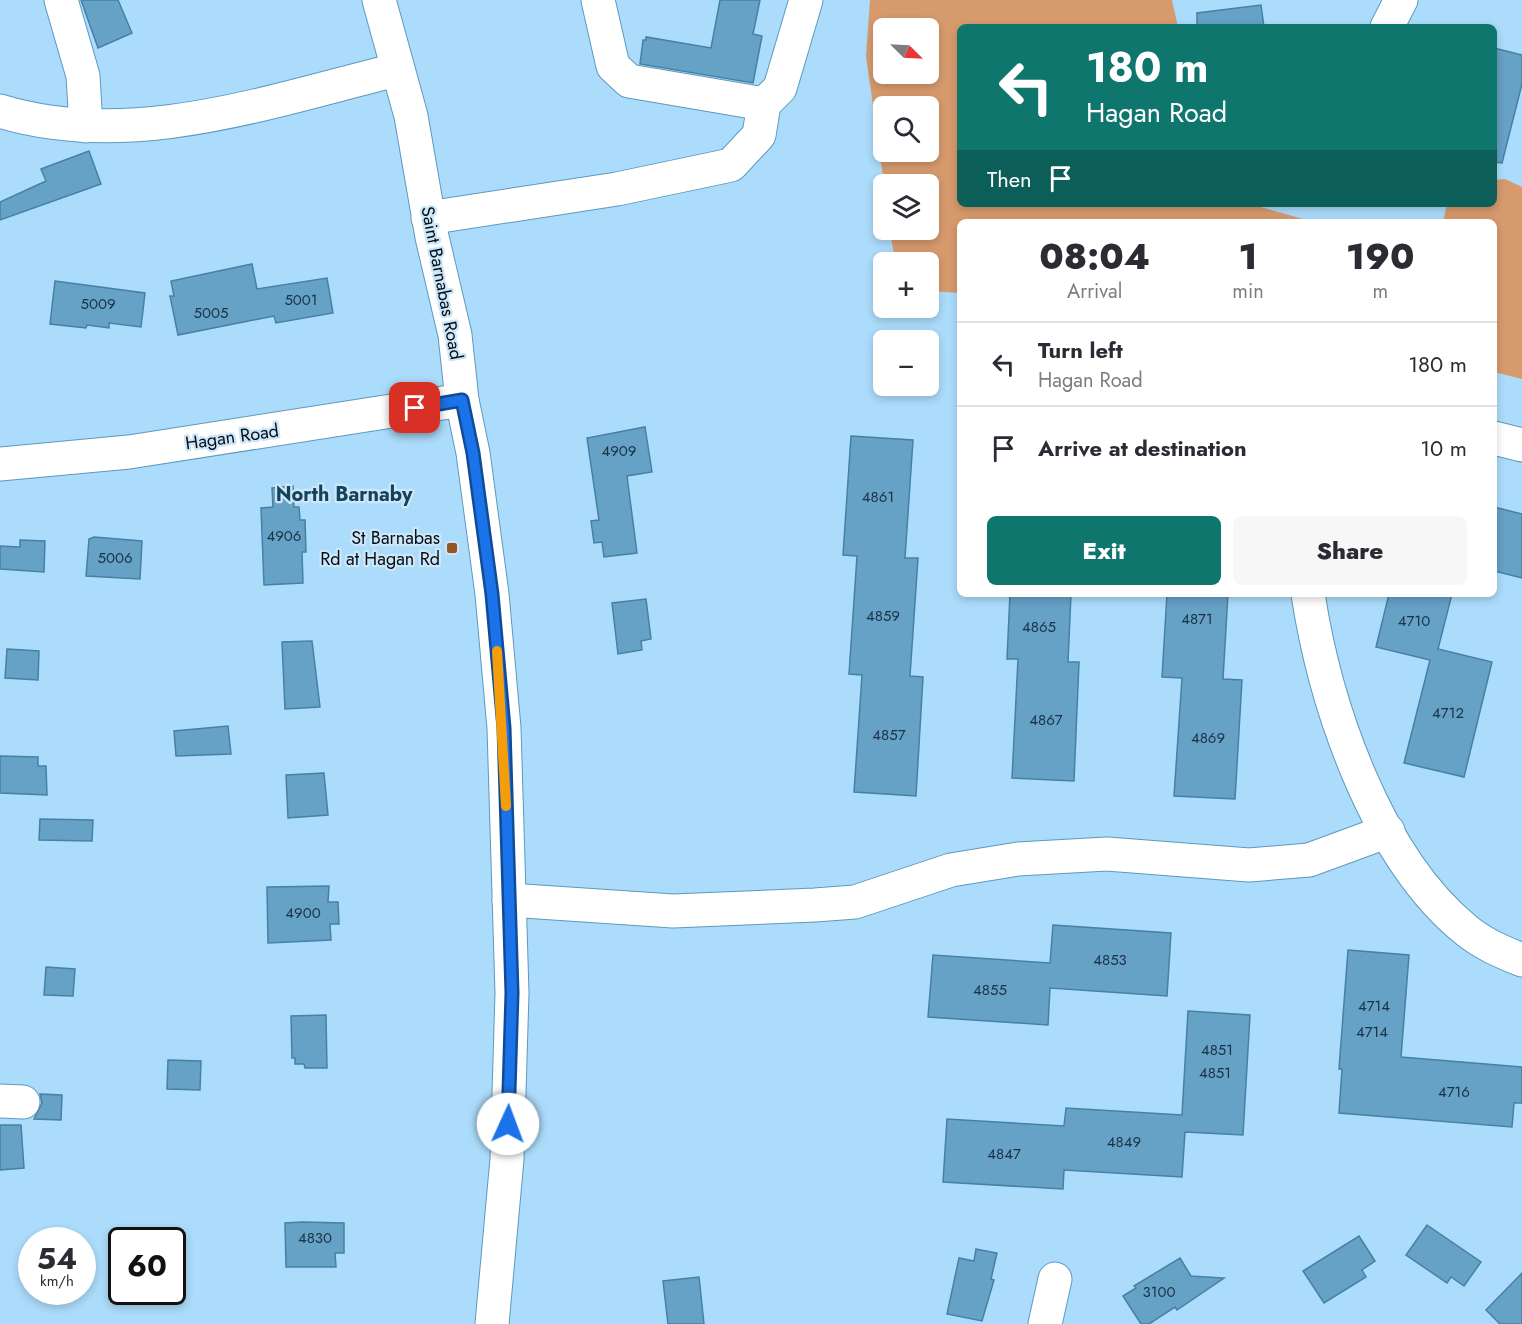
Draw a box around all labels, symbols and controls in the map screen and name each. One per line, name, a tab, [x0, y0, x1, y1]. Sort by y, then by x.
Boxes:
north arrow	[873, 18, 939, 84]
map controls	[873, 18, 939, 396]
text: 180 m	[1086, 37, 1209, 98]
icon: left	[987, 48, 1065, 126]
text: Hagan Road	[1086, 93, 1227, 132]
button: search	[873, 96, 939, 162]
icon: arrive	[1044, 162, 1077, 195]
text: Then	[987, 163, 1032, 195]
button: layers	[873, 174, 939, 240]
street label: Saint Barnabas Road	[414, 204, 470, 362]
text: 08:04	[1039, 230, 1150, 282]
text: 1	[1239, 230, 1258, 282]
text: 190	[1346, 230, 1415, 282]
button: +	[873, 252, 939, 318]
text: Arrival	[1067, 277, 1122, 306]
text: min	[1232, 277, 1264, 306]
text: m	[1373, 277, 1388, 306]
house number: 5001	[284, 289, 318, 311]
house number: 5009	[80, 293, 116, 315]
house number: 5005	[194, 302, 228, 324]
button: −	[873, 330, 939, 396]
text: Turn left	[1038, 334, 1123, 366]
icon: left	[987, 348, 1020, 381]
text: 180 m	[1408, 348, 1467, 380]
text: Hagan Road	[1038, 366, 1143, 395]
pin	[389, 382, 440, 433]
icon: arrive	[398, 391, 431, 424]
street label: Hagan Road	[184, 418, 280, 456]
icon: arrive	[987, 432, 1020, 465]
text: Arrive at destination	[1038, 432, 1247, 464]
text: 10 m	[1420, 432, 1467, 464]
house number: 4909	[601, 440, 637, 462]
district label: North Barnaby	[276, 480, 413, 509]
house number: 4861	[862, 486, 894, 508]
button: Exit	[987, 516, 1221, 585]
button: Share	[1233, 516, 1467, 585]
house number: 4906	[266, 525, 302, 547]
place label: St Barnabas Rd at Hagan Rd	[320, 525, 440, 572]
marker: St Barnabas Rd at Hagan Rd	[445, 541, 459, 555]
house number: 5006	[97, 547, 133, 569]
house number: 4859	[866, 605, 900, 627]
house number: 4871	[1181, 608, 1213, 630]
house number: 4710	[1398, 610, 1430, 632]
house number: 4865	[1022, 616, 1056, 638]
house number: 4712	[1432, 702, 1464, 724]
house number: 4867	[1029, 709, 1063, 731]
house number: 4857	[872, 724, 906, 746]
house number: 4869	[1191, 727, 1225, 749]
house number: 4900	[285, 902, 321, 924]
house number: 4853	[1093, 949, 1127, 971]
house number: 4855	[973, 979, 1007, 1001]
house number: 4714	[1358, 995, 1390, 1017]
house number: 4714	[1356, 1021, 1388, 1043]
house number: 4851	[1201, 1039, 1233, 1061]
house number: 4851	[1199, 1062, 1231, 1084]
house number: 4716	[1438, 1081, 1470, 1103]
position arrow	[476, 1092, 540, 1156]
house number: 4849	[1107, 1131, 1141, 1153]
house number: 4847	[987, 1143, 1021, 1165]
speed limit sign: 60	[108, 1227, 186, 1305]
house number: 4830	[298, 1227, 332, 1249]
text: 54	[37, 1237, 77, 1280]
text: km/h	[40, 1270, 74, 1292]
house number: 3100	[1143, 1281, 1175, 1303]

